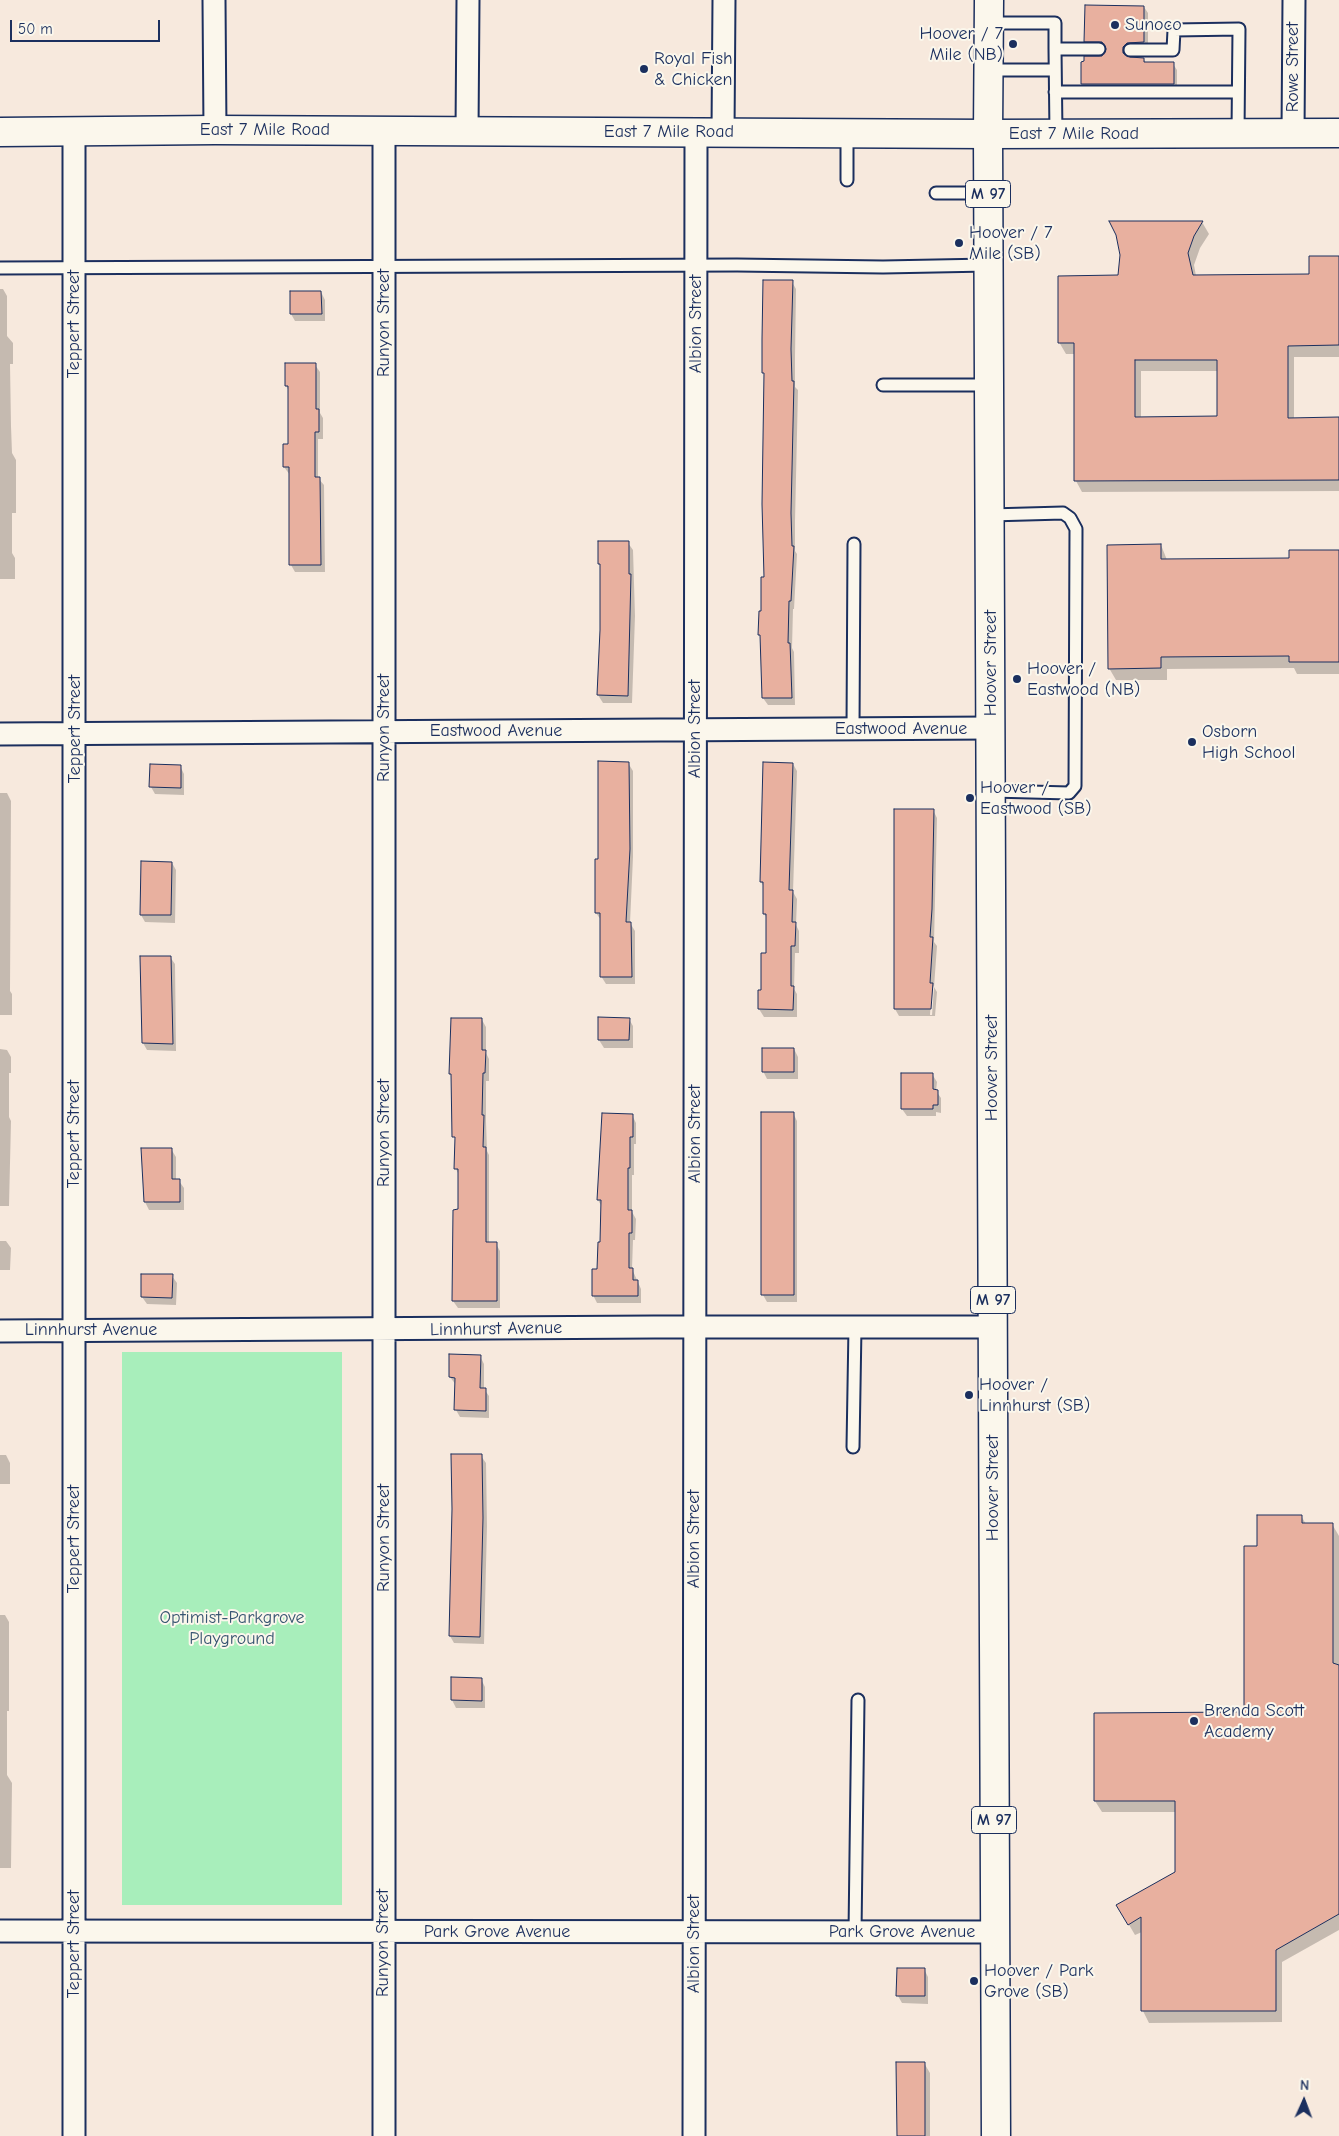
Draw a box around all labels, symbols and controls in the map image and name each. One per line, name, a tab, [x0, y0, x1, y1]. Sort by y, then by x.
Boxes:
scale bar	[12, 10, 162, 42]
place label: Sunoco	[1125, 14, 1182, 36]
marker: Sunoco	[1109, 19, 1121, 31]
text: 50 m	[18, 20, 53, 38]
street label: Rowe Street	[1282, 22, 1304, 112]
place label: Hoover / 7 Mile (NB)	[919, 23, 1003, 66]
marker: Hoover / 7 Mile (NB)	[1007, 38, 1019, 50]
place label: Royal Fish & Chicken	[654, 48, 733, 90]
marker: Royal Fish & Chicken	[638, 63, 650, 75]
street label: East 7 Mile Road	[200, 119, 330, 141]
street label: East 7 Mile Road	[604, 121, 734, 143]
street label: East 7 Mile Road	[1009, 123, 1139, 145]
road number: M 97	[966, 180, 1010, 208]
place label: Hoover / 7 Mile (SB)	[969, 222, 1053, 264]
marker: Hoover / 7 Mile (SB)	[953, 237, 965, 249]
street label: Runyon Street	[373, 269, 395, 377]
street label: Teppert Street	[63, 270, 85, 378]
street label: Albion Street	[685, 275, 707, 373]
street label: Hoover Street	[980, 610, 1002, 716]
place label: Hoover / Eastwood (NB)	[1027, 658, 1140, 701]
marker: Hoover / Eastwood (NB)	[1011, 673, 1023, 685]
street label: Runyon Street	[373, 674, 395, 782]
street label: Teppert Street	[64, 675, 86, 783]
street label: Albion Street	[684, 680, 706, 778]
street label: Eastwood Avenue	[835, 718, 967, 740]
street label: Eastwood Avenue	[430, 720, 562, 742]
place label: Osborn High School	[1202, 721, 1296, 764]
marker: Osborn High School	[1186, 736, 1198, 748]
place label: Hoover / Eastwood (SB)	[980, 777, 1091, 820]
marker: Hoover / Eastwood (SB)	[964, 792, 976, 804]
street label: Hoover Street	[981, 1015, 1003, 1121]
street label: Runyon Street	[373, 1079, 395, 1187]
street label: Teppert Street	[63, 1080, 85, 1188]
street label: Albion Street	[684, 1085, 706, 1183]
road number: M 97	[970, 1286, 1016, 1314]
street label: Linnhurst Avenue	[430, 1317, 562, 1341]
street label: Linnhurst Avenue	[25, 1319, 157, 1341]
place label: Hoover / Linnhurst (SB)	[979, 1374, 1090, 1416]
marker: Hoover / Linnhurst (SB)	[963, 1389, 975, 1401]
street label: Hoover Street	[982, 1435, 1004, 1541]
street label: Runyon Street	[373, 1484, 395, 1592]
street label: Teppert Street	[63, 1485, 85, 1593]
street label: Albion Street	[683, 1490, 705, 1588]
park label: Optimist-Parkgrove Playground	[159, 1607, 305, 1650]
place label: Brenda Scott Academy	[1204, 1700, 1304, 1742]
marker: Brenda Scott Academy	[1188, 1715, 1200, 1727]
road number: M 97	[972, 1806, 1016, 1834]
street label: Runyon Street	[372, 1889, 394, 1997]
street label: Teppert Street	[63, 1890, 85, 1998]
street label: Albion Street	[683, 1895, 705, 1993]
street label: Park Grove Avenue	[424, 1921, 570, 1943]
street label: Park Grove Avenue	[829, 1921, 975, 1943]
place label: Hoover / Park Grove (SB)	[984, 1960, 1094, 2002]
marker: Hoover / Park Grove (SB)	[968, 1975, 980, 1987]
north arrow	[1279, 2076, 1329, 2126]
text: N	[1300, 2077, 1309, 2094]

